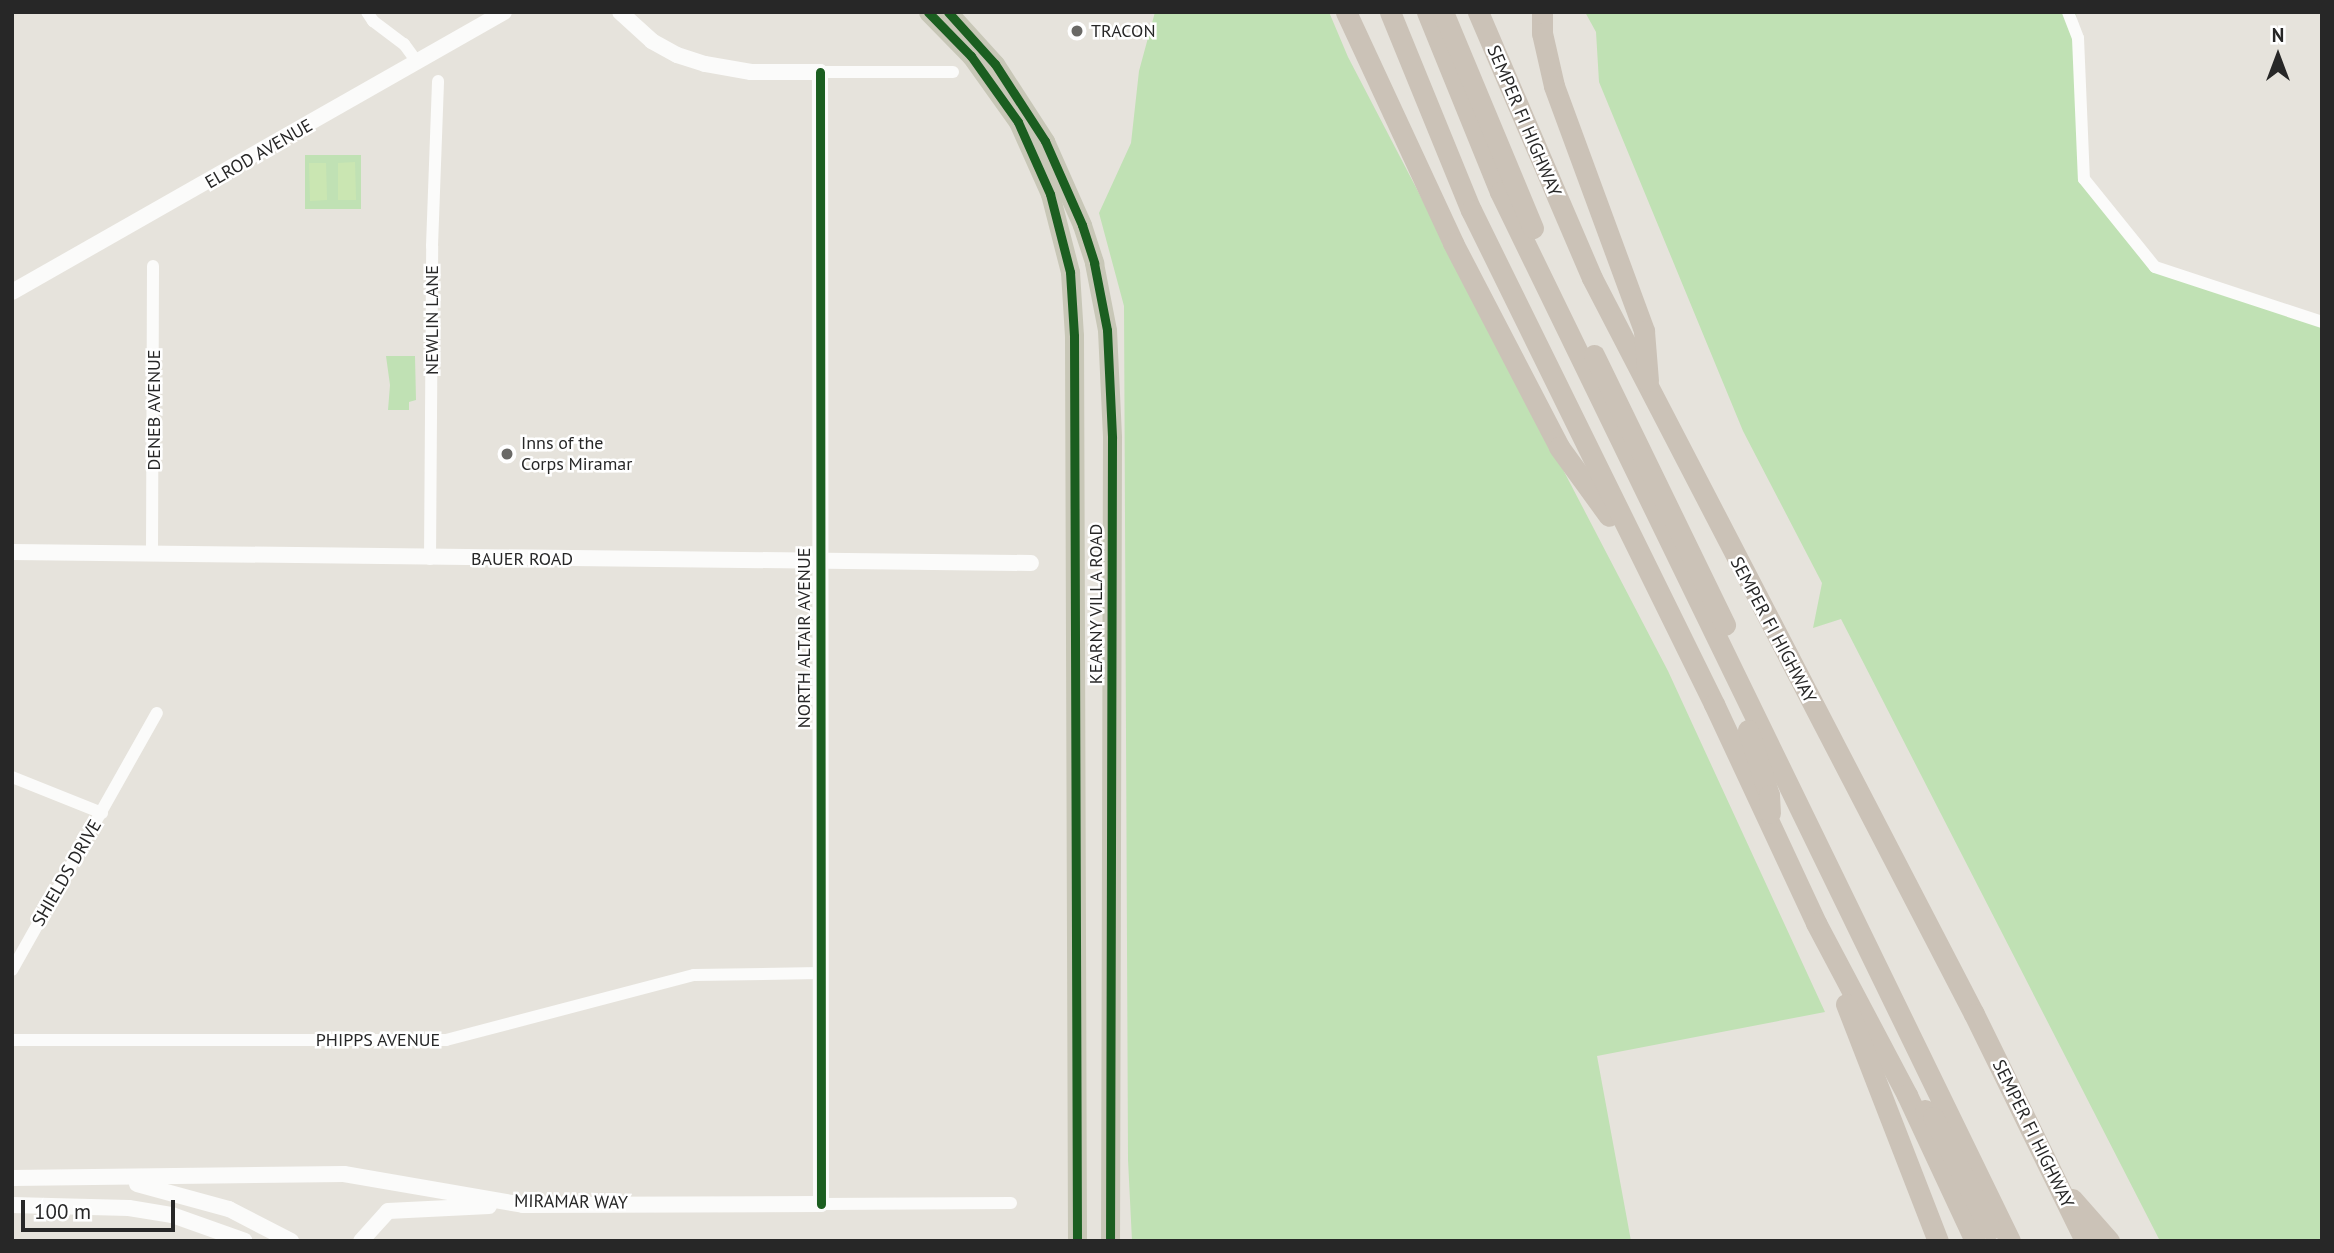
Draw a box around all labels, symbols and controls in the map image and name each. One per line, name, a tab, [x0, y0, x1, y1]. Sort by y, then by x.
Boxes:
place label: TRACON	[1091, 20, 1156, 42]
north arrow	[2243, 21, 2313, 91]
marker: TRACON	[1069, 23, 1085, 39]
text: N	[2272, 23, 2284, 47]
street label: SEMPER FI HIGHWAY	[1482, 42, 1566, 200]
street label: ELROD AVENUE	[201, 114, 317, 194]
street label: NEWLIN LANE	[421, 265, 443, 375]
street label: DENEB AVENUE	[143, 349, 165, 471]
place label: Inns of the Corps Miramar	[521, 433, 632, 476]
marker: Inns of the Corps Miramar	[499, 446, 515, 462]
street label: KEARNY VILLA ROAD	[1085, 523, 1107, 685]
street label: NORTH ALTAIR AVENUE	[793, 547, 815, 729]
street label: BAUER ROAD	[471, 548, 573, 570]
street label: SEMPER FI HIGHWAY	[1725, 553, 1821, 707]
street label: SHIELDS DRIVE	[28, 816, 106, 930]
street label: PHIPPS AVENUE	[316, 1029, 440, 1051]
street label: SEMPER FI HIGHWAY	[1988, 1056, 2078, 1212]
scale bar	[24, 1186, 178, 1230]
street label: MIRAMAR WAY	[514, 1190, 628, 1214]
text: 100 m	[34, 1198, 91, 1225]

